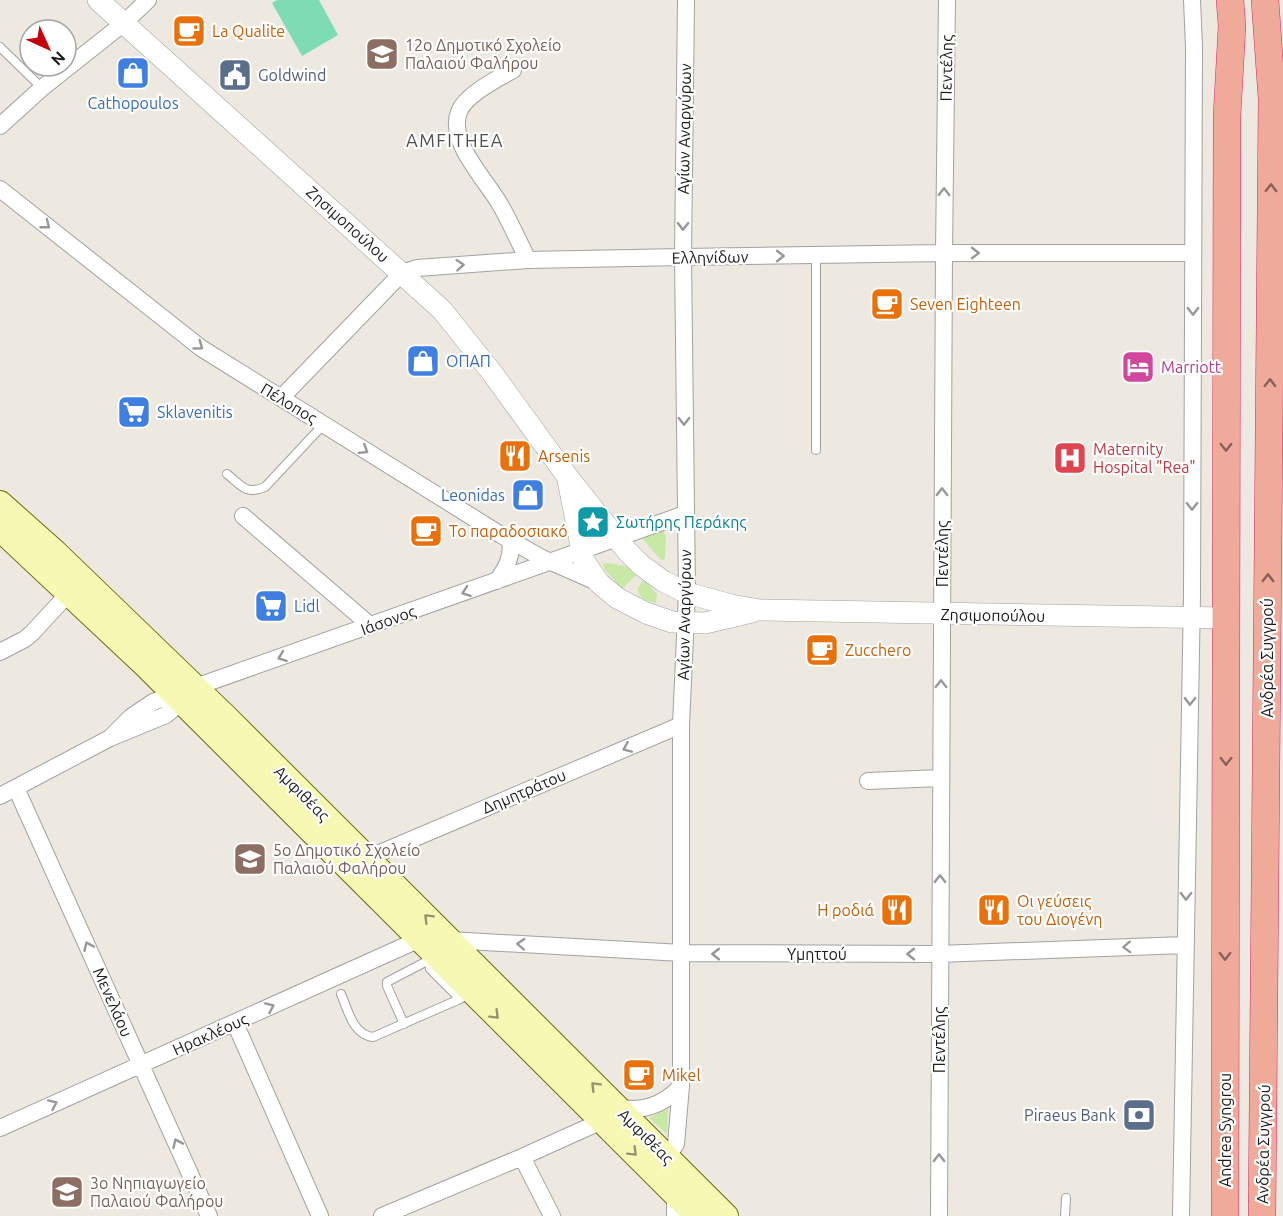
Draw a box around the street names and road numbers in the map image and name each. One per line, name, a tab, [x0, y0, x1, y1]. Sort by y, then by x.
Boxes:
street label: Πεντέλης	[936, 34, 957, 102]
street label: Αγίων Αναργύρων	[674, 63, 694, 195]
street label: Ζησιμοπούλου	[303, 182, 393, 266]
street label: Ελληνίδων	[672, 247, 749, 267]
street label: Πέλοπος	[257, 379, 320, 428]
street label: Πεντέλης	[933, 521, 952, 587]
street label: Αγίων Αναργύρων	[674, 549, 694, 681]
street label: Ανδρέα Συγγρού	[1258, 598, 1276, 718]
street label: Ιάσονος	[358, 602, 418, 639]
street label: Ζησιμοπούλου	[940, 605, 1046, 625]
street label: Αμφιθέας	[270, 762, 333, 825]
street label: Δημητράτου	[479, 765, 569, 817]
street label: Υμηττού	[787, 945, 847, 963]
street label: Μενελάου	[90, 965, 136, 1039]
street label: Πεντέλης	[930, 1007, 949, 1073]
street label: Ηρακλέους	[170, 1009, 251, 1060]
street label: Andrea Syngrou	[1216, 1073, 1234, 1187]
street label: Ανδρέα Συγγρού	[1253, 1084, 1273, 1204]
street label: Αμφιθέας	[614, 1105, 677, 1168]

